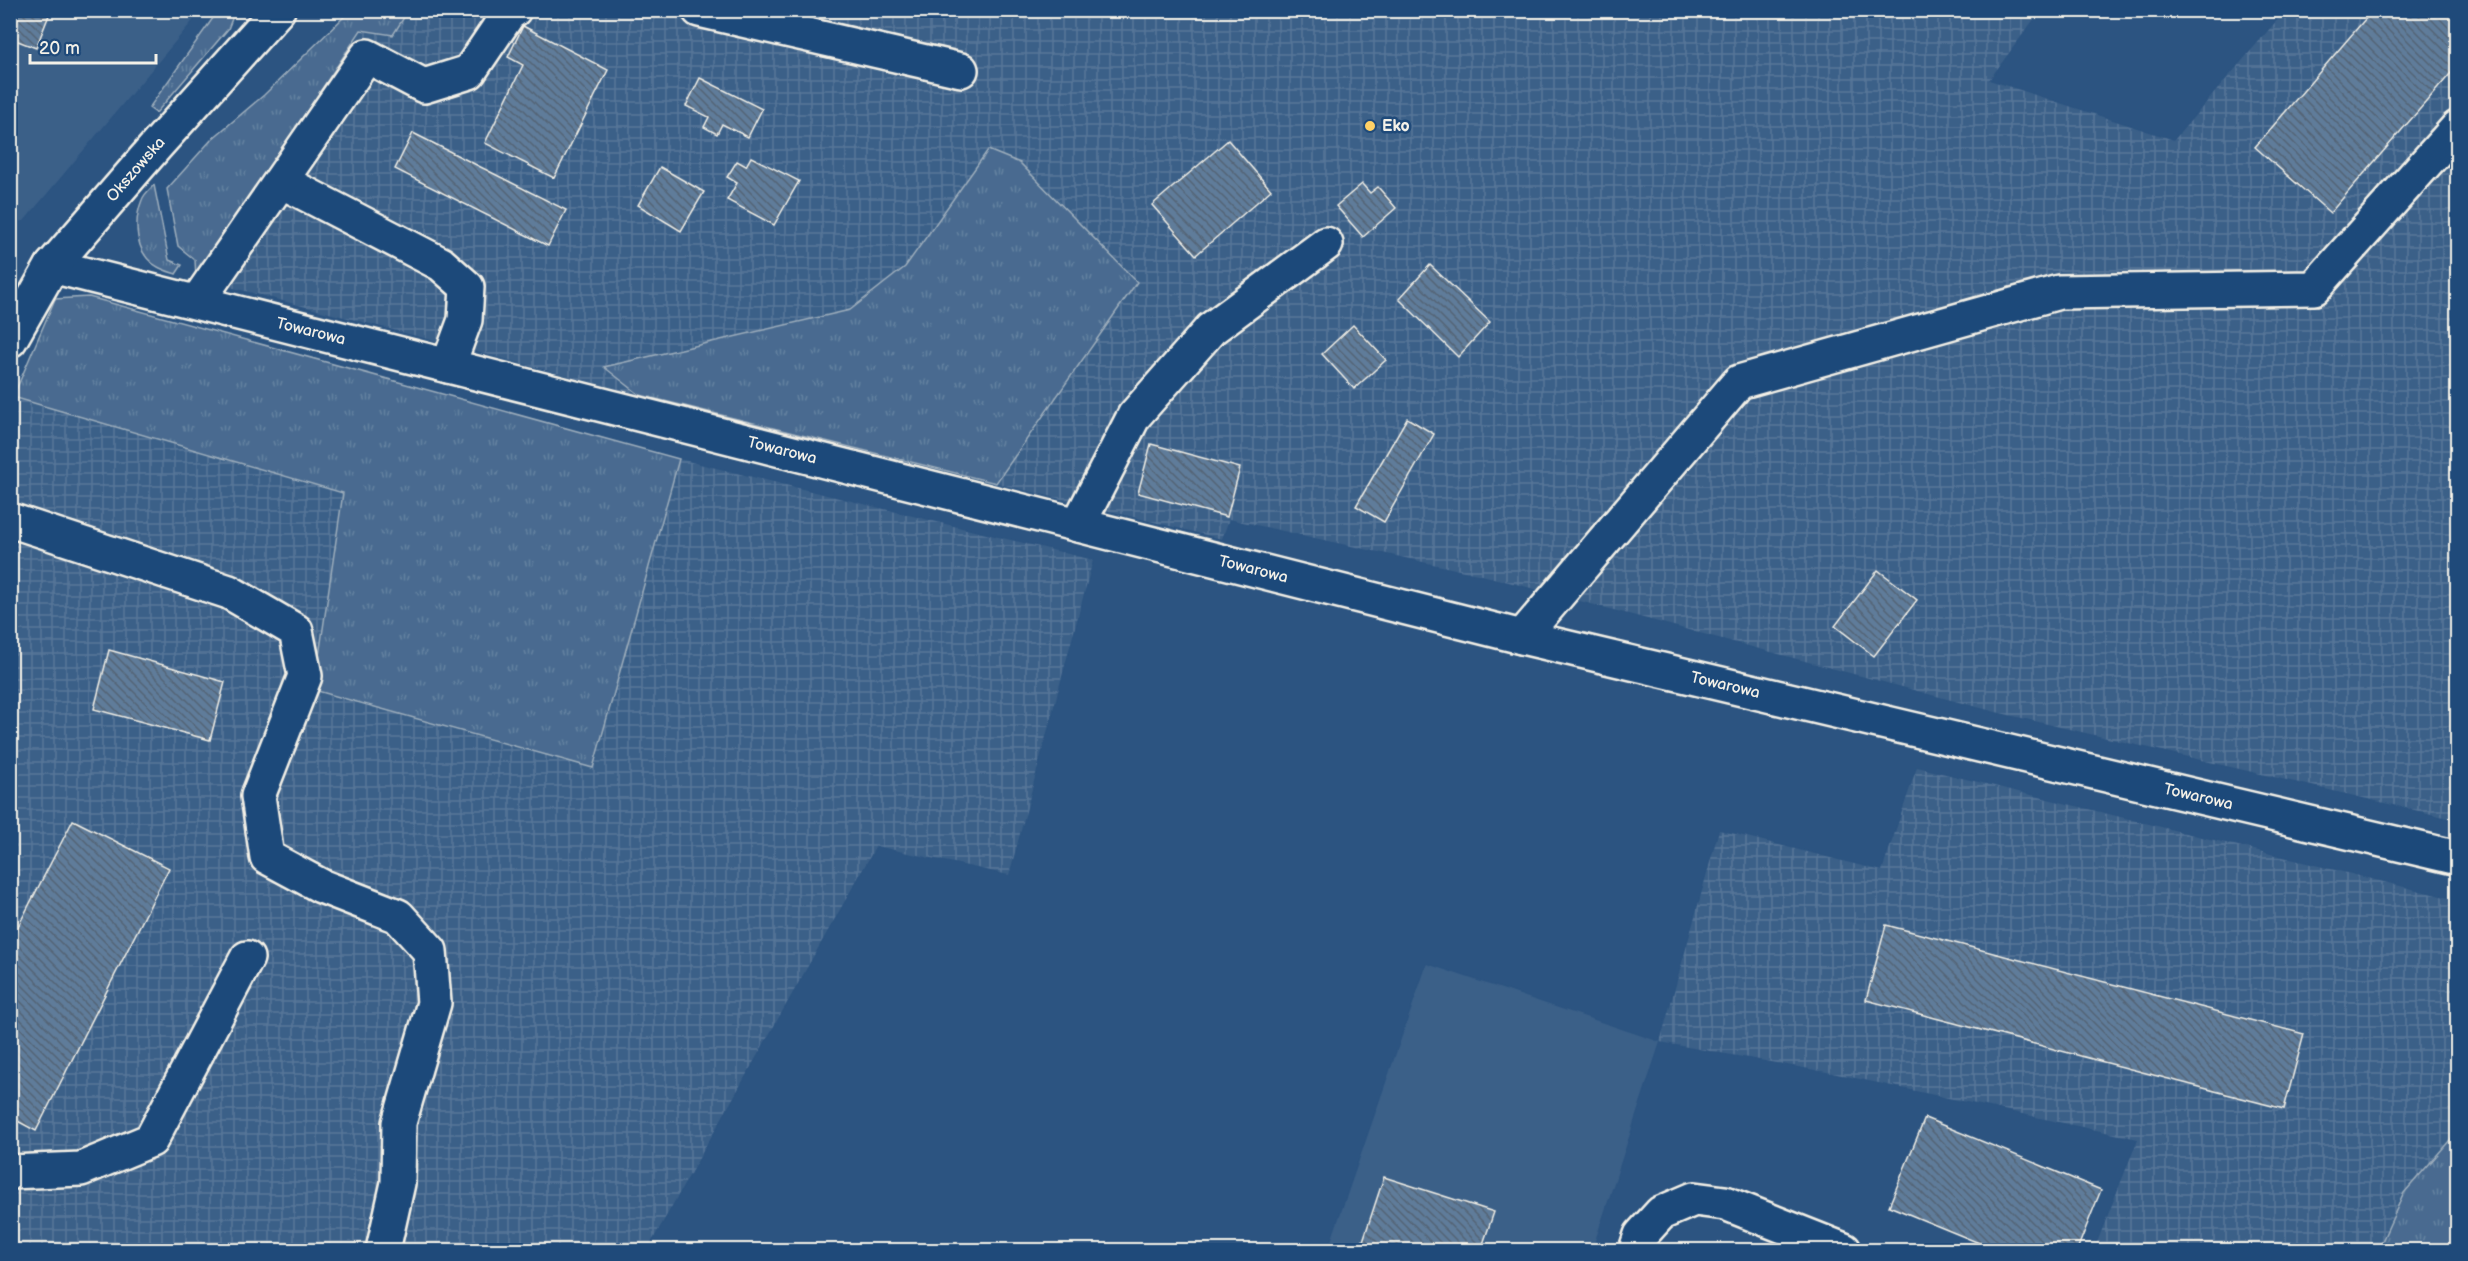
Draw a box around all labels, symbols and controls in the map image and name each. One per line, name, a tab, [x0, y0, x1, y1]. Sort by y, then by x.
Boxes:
scale bar	[30, 27, 156, 65]
text: 20 m	[39, 38, 80, 59]
place label: Eko	[1382, 117, 1410, 136]
marker: Eko	[1363, 119, 1377, 133]
street label: Okszowska	[102, 133, 169, 206]
street label: Towarowa	[274, 313, 348, 349]
street label: Towarowa	[745, 432, 819, 468]
street label: Towarowa	[1217, 551, 1290, 587]
street label: Towarowa	[1689, 668, 1762, 702]
street label: Towarowa	[2162, 779, 2235, 814]

